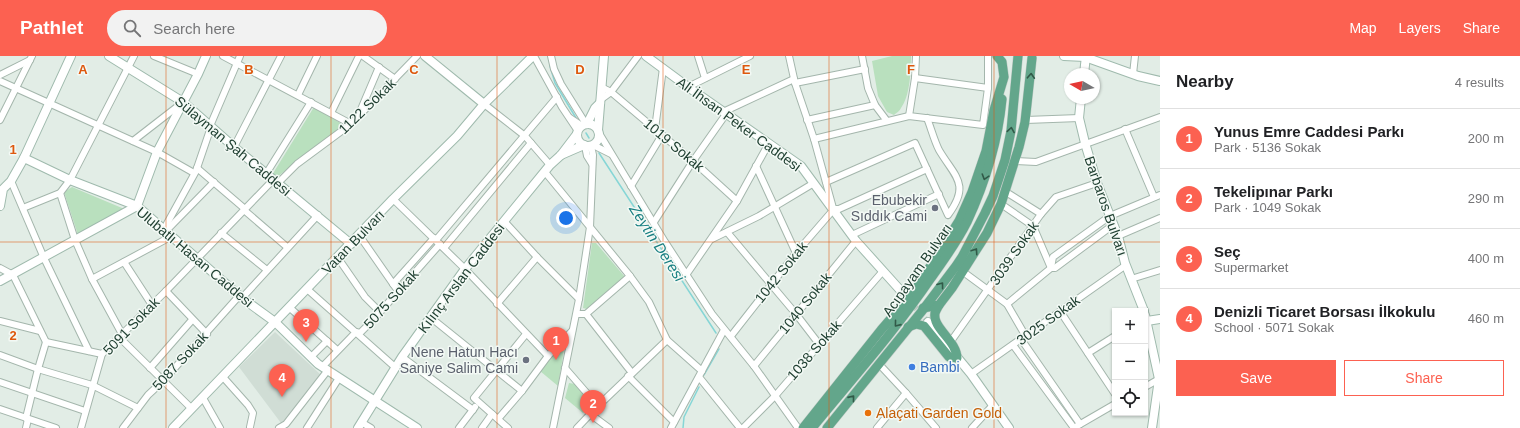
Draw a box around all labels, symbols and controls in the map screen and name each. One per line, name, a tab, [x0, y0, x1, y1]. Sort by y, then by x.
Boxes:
search box	[107, 10, 387, 46]
text: Pathlet	[20, 17, 83, 38]
icon: search	[121, 17, 143, 39]
text: Search here	[153, 20, 235, 37]
text: Map	[1349, 20, 1377, 36]
text: Layers	[1399, 20, 1441, 36]
text: Share	[1463, 20, 1500, 36]
text: A	[78, 62, 88, 77]
text: B	[244, 62, 254, 77]
text: C	[409, 62, 419, 77]
text: D	[575, 62, 585, 77]
text: E	[742, 62, 751, 77]
text: F	[907, 62, 915, 77]
north arrow	[1064, 68, 1100, 104]
text: Nearby	[1176, 72, 1234, 91]
street label: Ali İhsan Peker Caddesi	[674, 73, 805, 174]
one-way arrow	[1026, 73, 1035, 79]
street label: 1122 Sokak	[335, 74, 399, 137]
text: 4 results	[1455, 75, 1504, 90]
street label: Sülayman Şah Caddesi	[172, 93, 294, 199]
street label: 1019 Sokak	[641, 115, 708, 176]
text: Yunus Emre Caddesi Parkı	[1214, 123, 1404, 140]
one-way arrow	[1006, 126, 1015, 133]
text: 1	[1185, 131, 1193, 146]
text: 200 m	[1468, 131, 1504, 146]
text: Park · 5136 Sokak	[1214, 140, 1321, 155]
text: 1	[9, 142, 17, 157]
street label: Barbaros Bulvarı	[1081, 154, 1131, 258]
one-way arrow	[981, 173, 990, 180]
text: Tekelipınar Parkı	[1214, 183, 1333, 200]
text: 2	[1185, 191, 1193, 206]
text: 290 m	[1468, 191, 1504, 206]
place label: Ebubekir Sıddık Cami	[851, 192, 927, 224]
water label: Zeytin Deresi	[626, 200, 689, 285]
text: Park · 1049 Sokak	[1214, 200, 1321, 215]
marker: Ebubekir Sıddık Cami	[930, 203, 940, 213]
street label: Ulubatlı Hasan Caddesi	[134, 204, 256, 310]
street label: Vatan Bulvarı	[318, 207, 388, 277]
your location	[556, 208, 576, 228]
street label: 3039 Sokak	[986, 217, 1042, 288]
street label: Kılınç Arslan Caddesi	[415, 220, 507, 336]
street label: Acıpayam Bulvarı	[879, 220, 955, 320]
street label: 1042 Sokak	[752, 237, 811, 306]
text: Seç	[1214, 243, 1241, 260]
one-way arrow	[970, 248, 978, 255]
text: 3	[1185, 251, 1193, 266]
text: 400 m	[1468, 251, 1504, 266]
text: Supermarket	[1214, 260, 1288, 275]
street label: 5075 Sokak	[360, 265, 422, 332]
street label: 1040 Sokak	[776, 268, 835, 337]
one-way arrow	[936, 282, 943, 289]
street label: 3025 Sokak	[1013, 291, 1083, 348]
street label: 5091 Sokak	[100, 293, 163, 358]
text: Denizli Ticaret Borsası İlkokulu	[1214, 303, 1435, 320]
map controls	[1112, 308, 1148, 416]
button: +	[1112, 308, 1148, 344]
pin: 3	[293, 309, 319, 342]
text: 4	[1185, 311, 1193, 326]
text: 460 m	[1468, 311, 1504, 326]
street label: 1038 Sokak	[784, 316, 845, 383]
one-way arrow	[895, 319, 902, 326]
text: School · 5071 Sokak	[1214, 320, 1334, 335]
pin: 1	[543, 327, 569, 360]
text: 2	[9, 328, 17, 343]
street label: 5087 Sokak	[149, 328, 212, 393]
place label: Nene Hatun Hacı Saniye Salim Cami	[400, 344, 518, 376]
button: −	[1112, 344, 1148, 380]
marker: Nene Hatun Hacı Saniye Salim Cami	[521, 355, 531, 365]
place label: Bambi	[920, 359, 960, 375]
button: Save	[1176, 360, 1336, 396]
button: Share	[1344, 360, 1504, 396]
marker: Bambi	[907, 362, 917, 372]
pin: 4	[269, 364, 295, 397]
button: locate	[1112, 380, 1148, 416]
pin: 2	[580, 390, 606, 423]
one-way arrow	[847, 395, 854, 402]
place label: Alaçati Garden Gold	[876, 405, 1002, 421]
marker: Alaçati Garden Gold	[863, 408, 873, 418]

